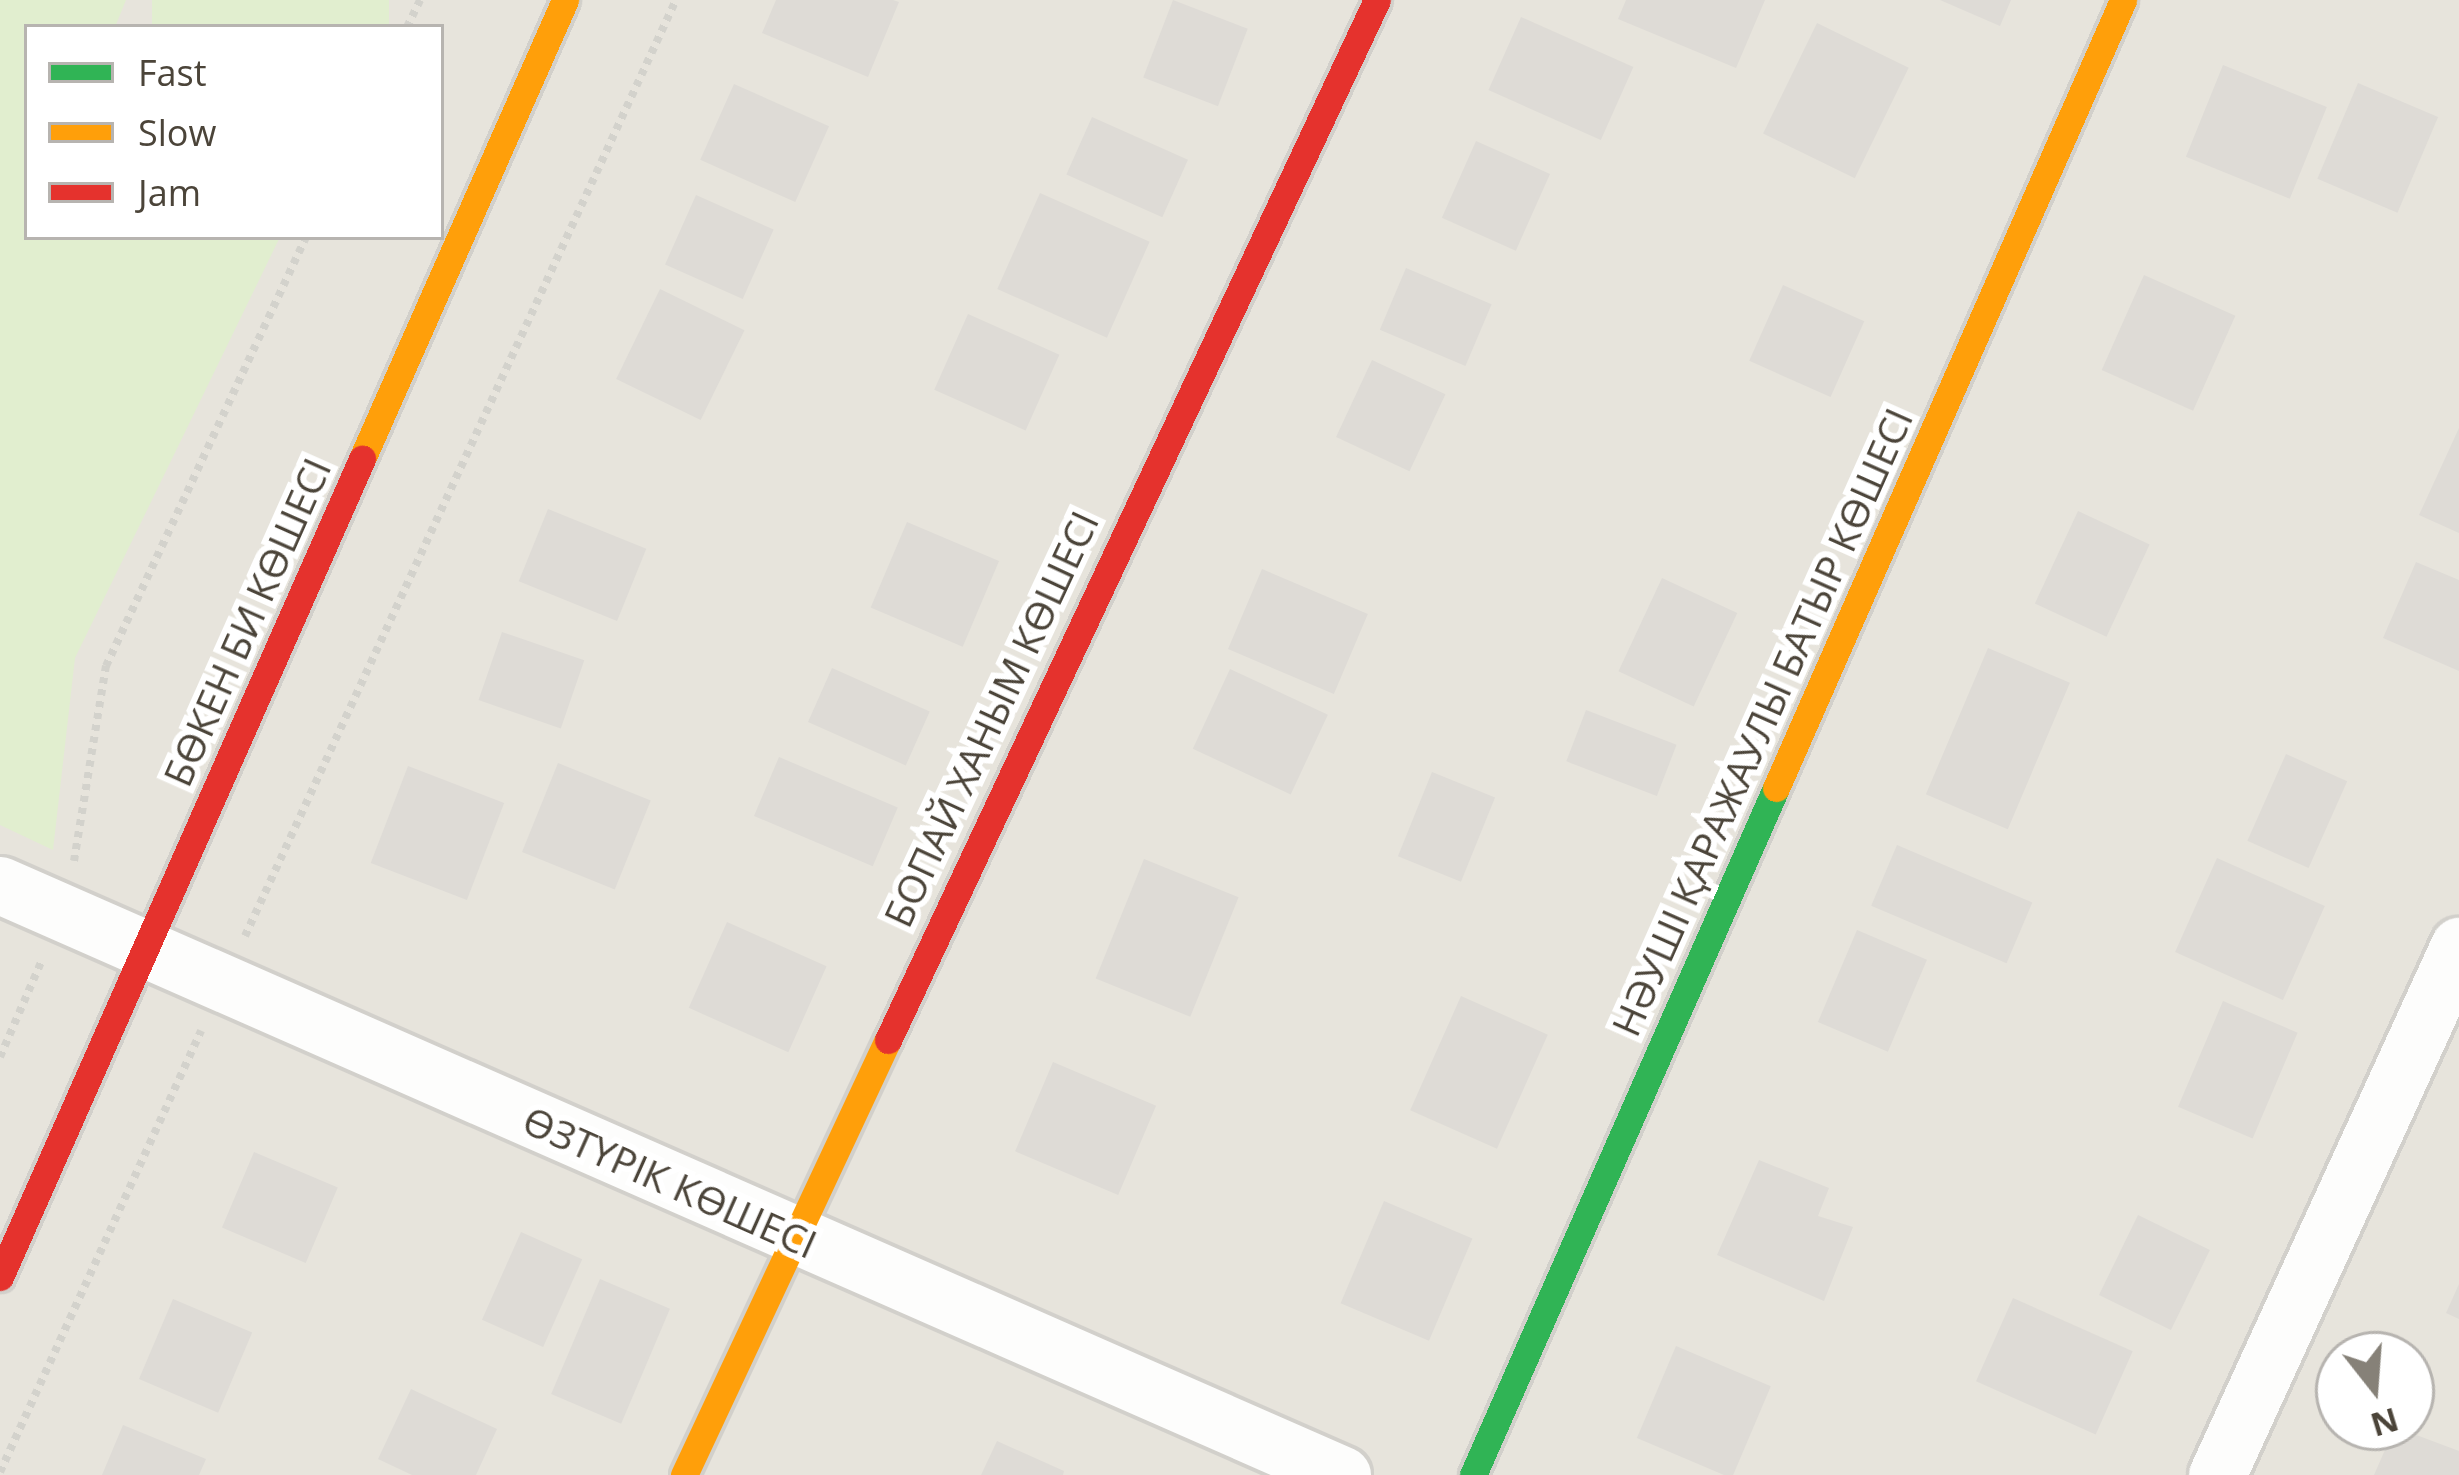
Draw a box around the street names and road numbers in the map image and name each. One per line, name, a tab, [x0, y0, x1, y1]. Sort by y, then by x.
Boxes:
street label: НӘУШІ ҚАРАЖАУЛЫ БАТЫР КӨШЕСІ	[1602, 401, 1922, 1043]
street label: БӨКЕН БИ КӨШЕСІ	[154, 451, 340, 793]
street label: БОПАЙ ХАНЫМ КӨШЕСІ	[874, 504, 1108, 934]
street label: ӨЗТҮРІК КӨШЕСІ	[516, 1096, 824, 1268]

